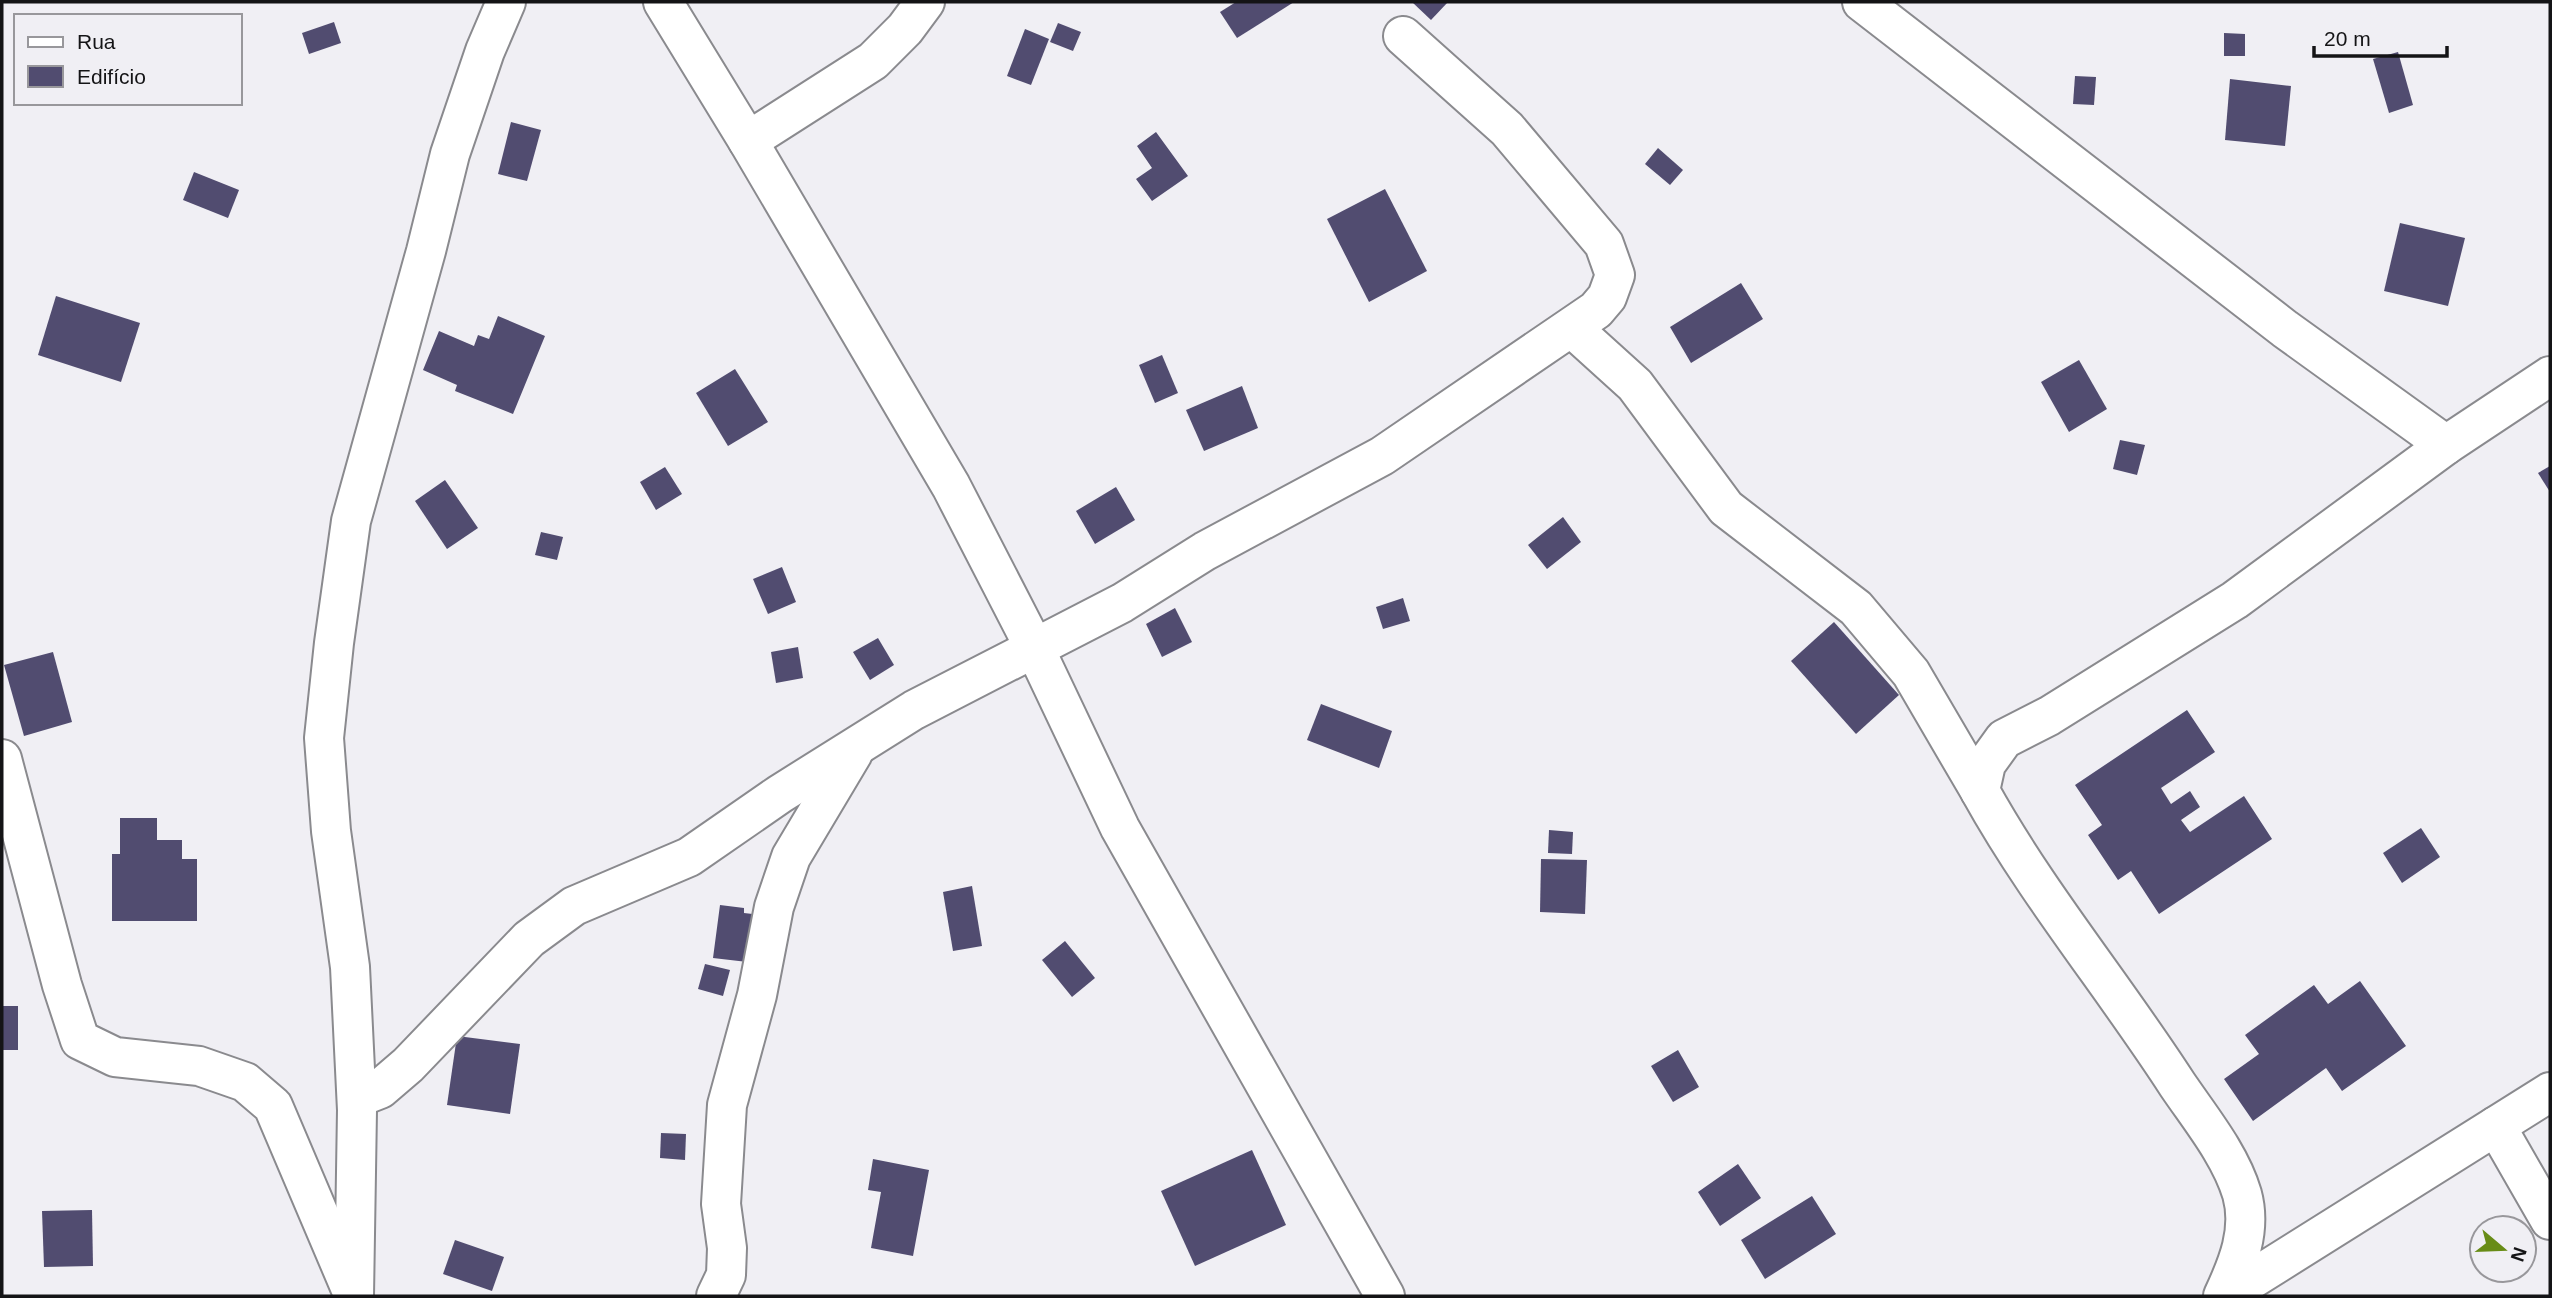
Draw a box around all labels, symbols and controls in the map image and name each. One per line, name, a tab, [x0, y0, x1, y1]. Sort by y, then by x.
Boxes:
legend	[14, 14, 242, 105]
scale bar	[2314, 14, 2447, 58]
text: 20 m	[2324, 27, 2371, 50]
text: Rua	[77, 30, 116, 53]
text: Edifício	[77, 65, 146, 88]
north arrow	[2468, 1214, 2538, 1284]
text: N	[2506, 1244, 2531, 1264]

